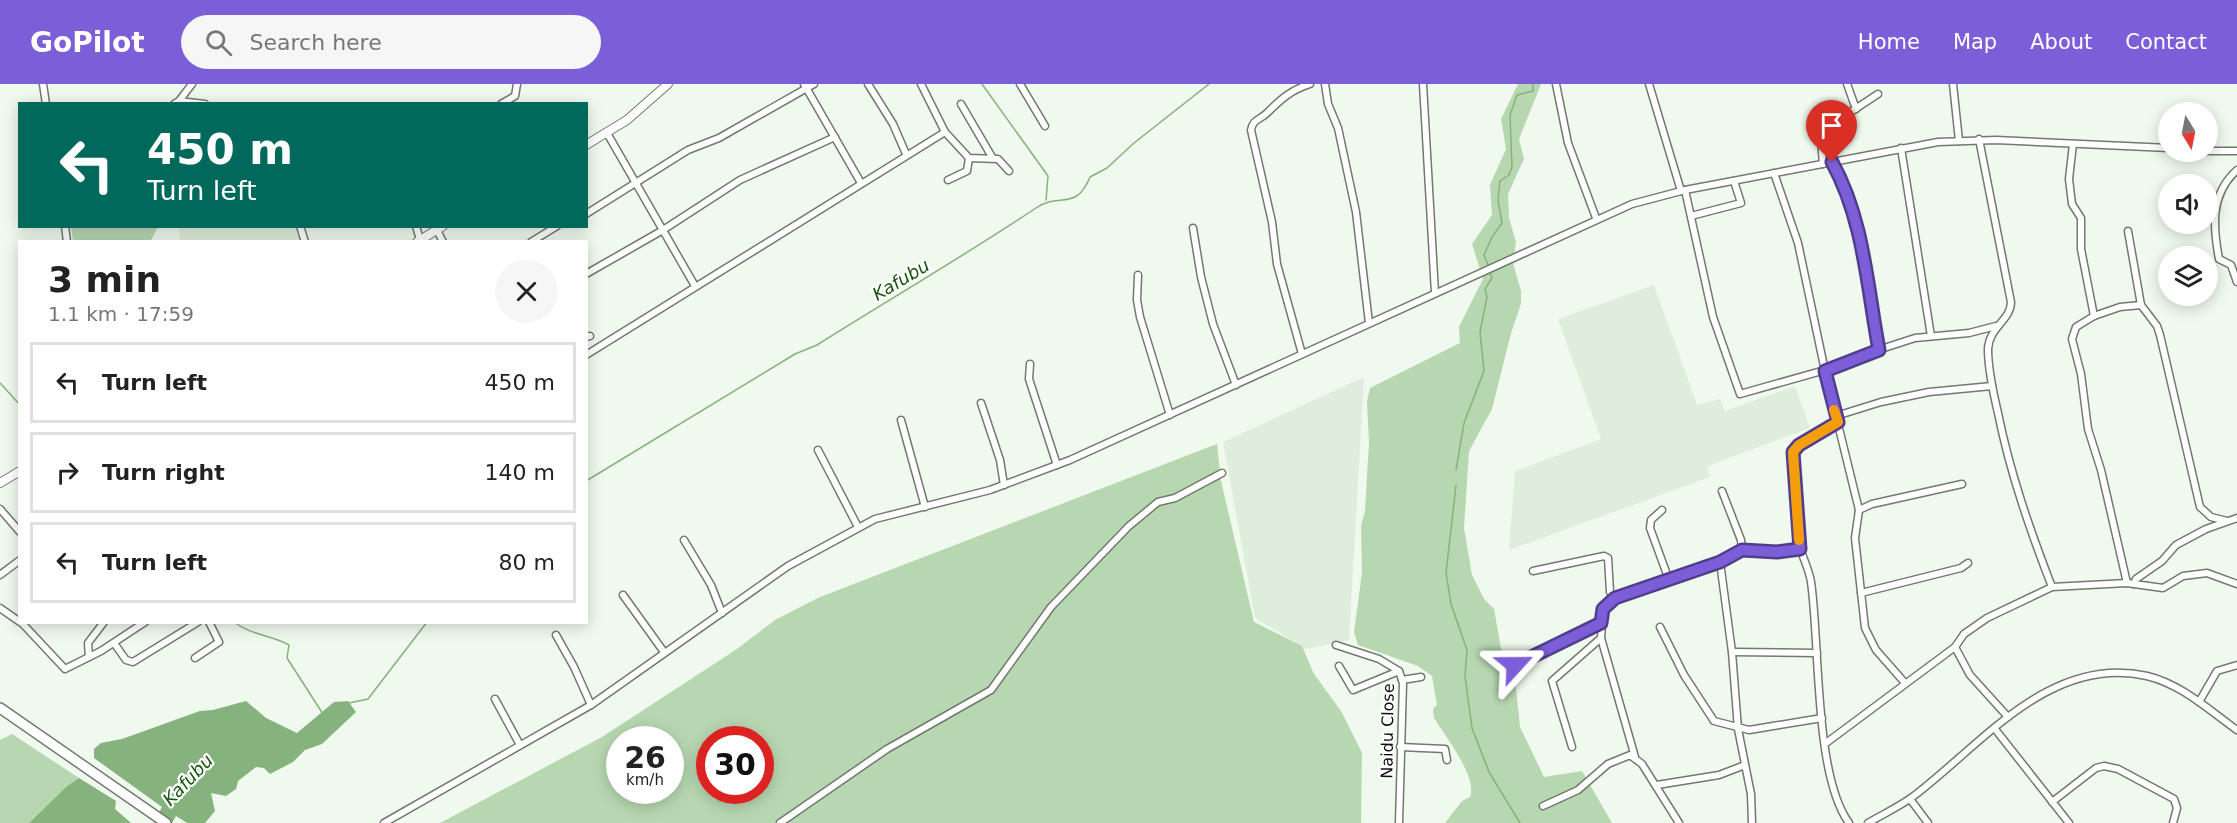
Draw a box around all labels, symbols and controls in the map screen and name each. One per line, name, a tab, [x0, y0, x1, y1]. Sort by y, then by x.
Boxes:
search box	[181, 15, 601, 69]
text: GoPilot	[30, 26, 145, 59]
icon: search	[202, 26, 235, 59]
text: Search here	[250, 30, 382, 55]
text: Home	[1858, 30, 1920, 54]
text: Map	[1953, 30, 1997, 54]
text: About	[2030, 30, 2092, 54]
text: Contact	[2125, 30, 2207, 54]
pin	[1806, 100, 1857, 162]
north arrow	[2158, 102, 2218, 162]
map controls	[2158, 102, 2218, 306]
icon: arrive	[1815, 109, 1848, 142]
text: 450 m	[147, 125, 293, 174]
icon: left	[48, 126, 126, 204]
button: sound	[2158, 174, 2218, 234]
text: Turn left	[147, 175, 257, 206]
button: layers	[2158, 246, 2218, 306]
water label: Kafubu	[868, 254, 933, 305]
text: 3 min	[48, 259, 161, 300]
button: close	[495, 260, 558, 323]
text: 1.1 km · 17:59	[48, 302, 194, 326]
icon: left	[51, 366, 84, 399]
text: Turn left	[102, 370, 207, 395]
text: 450 m	[485, 370, 555, 395]
icon: right	[51, 456, 84, 489]
text: Turn right	[102, 460, 225, 485]
text: 140 m	[485, 460, 555, 485]
icon: left	[51, 546, 84, 579]
text: Turn left	[102, 550, 207, 575]
text: 80 m	[499, 550, 555, 575]
position arrow	[1483, 633, 1547, 697]
street label: Naidu Close	[1377, 683, 1398, 779]
speed limit sign: 30	[696, 726, 774, 804]
text: 26	[624, 740, 666, 775]
water label: Kafubu	[158, 750, 217, 810]
text: km/h	[626, 771, 664, 789]

